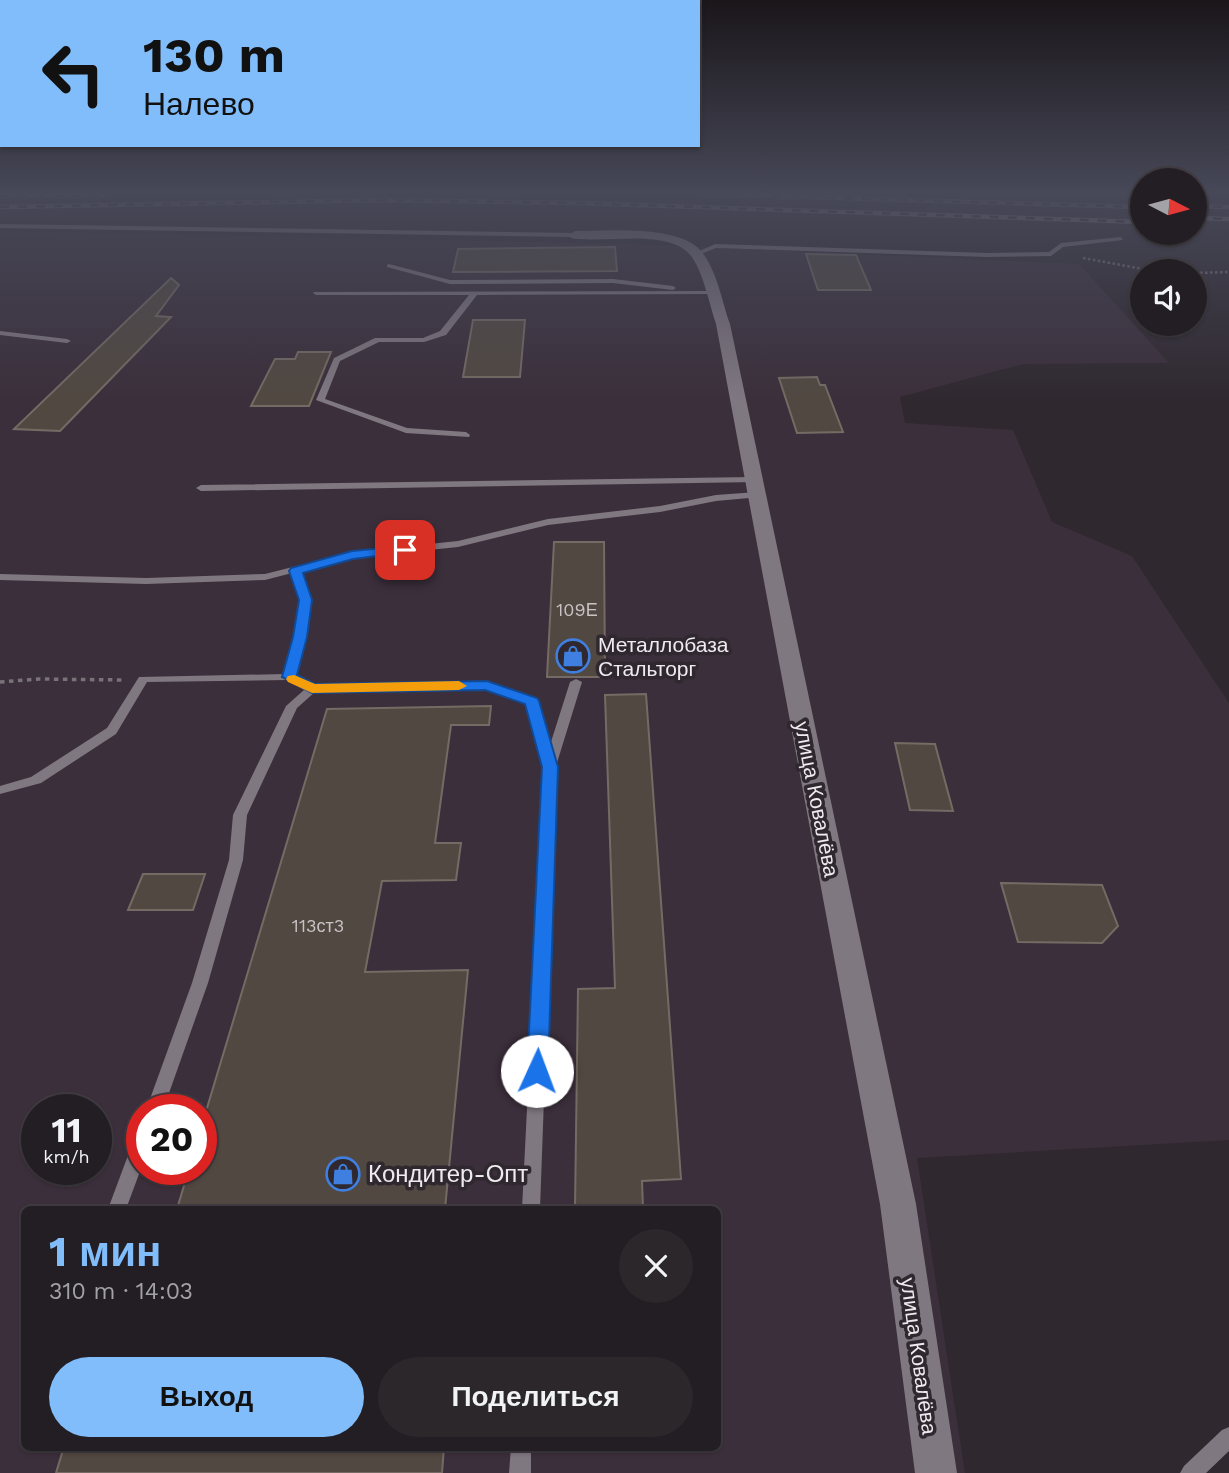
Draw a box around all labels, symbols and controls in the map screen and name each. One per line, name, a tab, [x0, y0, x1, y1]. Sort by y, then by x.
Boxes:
text: 130 m	[143, 26, 285, 84]
icon: left	[28, 28, 119, 119]
text: Налево	[143, 85, 255, 123]
north arrow	[1130, 168, 1208, 245]
map controls	[1130, 168, 1207, 336]
button: sound	[1130, 259, 1207, 336]
pin	[375, 520, 435, 580]
icon: arrive	[386, 531, 424, 569]
house number: 109Е	[556, 599, 598, 620]
place label: Металлобаза Стальторг	[598, 632, 729, 681]
shop icon: Металлобаза Стальторг	[554, 637, 592, 675]
street label: улица Ковалёва	[790, 719, 844, 879]
house number: 113ст3	[292, 915, 344, 936]
position arrow	[500, 1034, 574, 1108]
speed limit sign: 20	[126, 1094, 217, 1185]
text: 11	[51, 1109, 82, 1151]
text: km/h	[43, 1146, 90, 1167]
shop icon: Кондитер-Опт	[324, 1155, 362, 1193]
place label: Кондитер-Опт	[368, 1160, 528, 1188]
text: 1 мин	[49, 1227, 161, 1276]
button: close	[619, 1229, 693, 1303]
street label: улица Ковалёва	[896, 1276, 942, 1436]
text: 310 m · 14:03	[49, 1278, 193, 1305]
button: Выход	[49, 1357, 364, 1437]
button: Поделиться	[378, 1357, 693, 1437]

